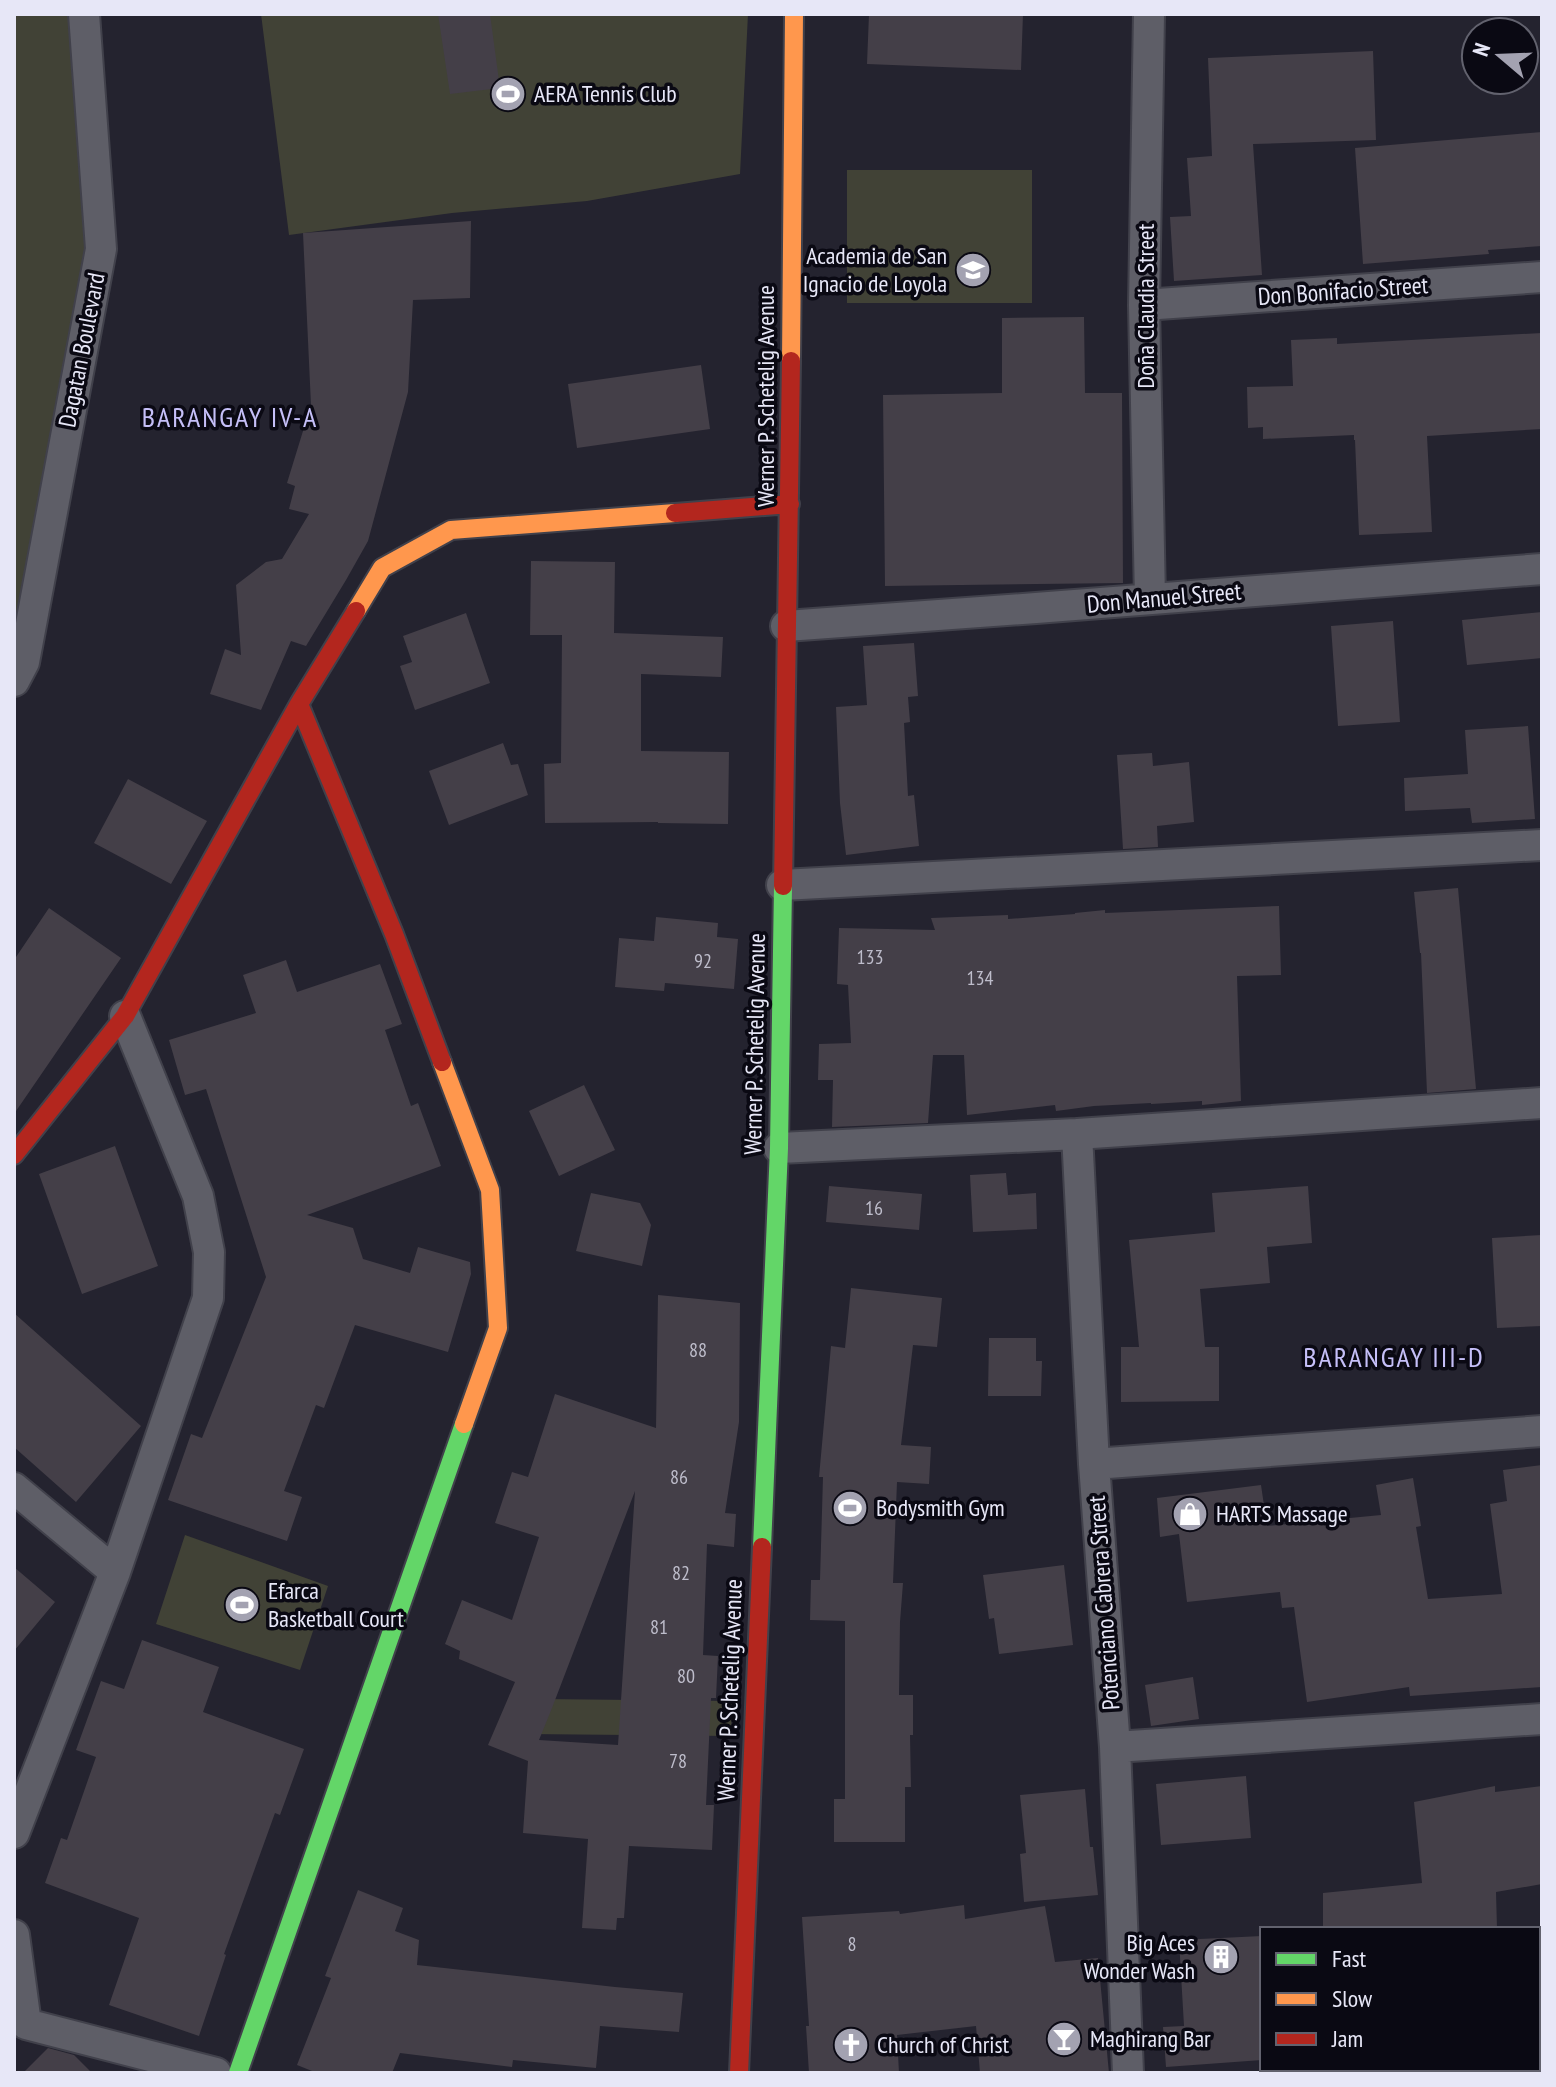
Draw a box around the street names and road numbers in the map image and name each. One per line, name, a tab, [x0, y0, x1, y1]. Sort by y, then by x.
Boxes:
street label: Doña Claudia Street	[1130, 223, 1161, 388]
street label: Don Bonifacio Street	[1257, 269, 1430, 312]
street label: Dagatan Boulevard	[51, 270, 112, 430]
street label: Werner P. Schetelig Avenue	[750, 285, 781, 507]
street label: Don Manuel Street	[1086, 575, 1243, 620]
street label: Werner P. Schetelig Avenue	[737, 933, 772, 1155]
street label: Potenciano Cabrera Street	[1081, 1494, 1126, 1711]
street label: Werner P. Schetelig Avenue	[710, 1579, 749, 1801]

